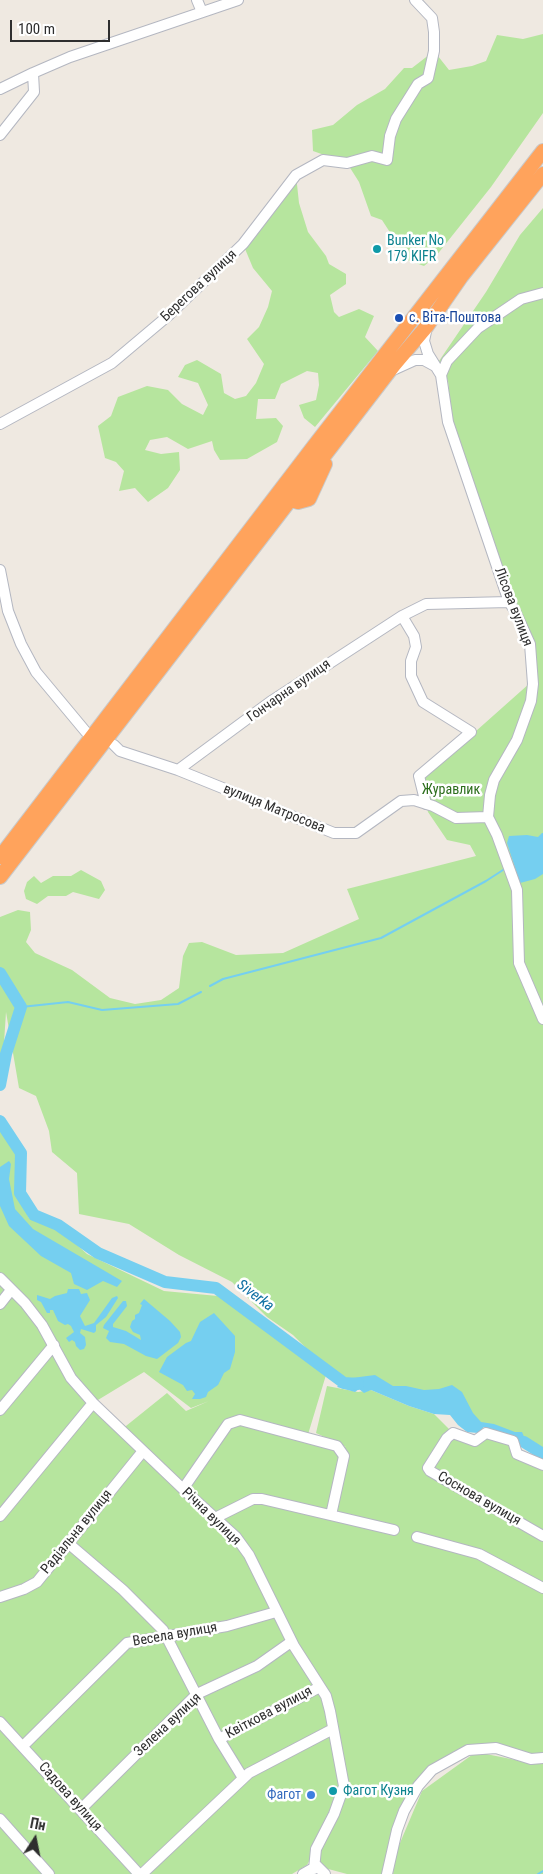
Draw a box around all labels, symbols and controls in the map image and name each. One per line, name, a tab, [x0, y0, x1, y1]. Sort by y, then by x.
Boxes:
scale bar	[12, 10, 112, 42]
text: 100 m	[18, 20, 55, 38]
place label: Bunker No 179 KIFR	[387, 233, 444, 266]
marker: Bunker No 179 KIFR	[371, 243, 383, 255]
street label: Берегова вулиця	[158, 247, 240, 325]
place label: с. Віта-Поштова	[409, 310, 501, 326]
marker: с. Віта-Поштова	[393, 312, 405, 324]
street label: Лісова вулиця	[490, 565, 536, 649]
street label: Гончарна вулиця	[244, 656, 334, 726]
street label: вулиця Матросова	[221, 781, 327, 837]
park label: Журавлик	[422, 782, 480, 798]
water label: Siverka	[233, 1276, 277, 1316]
street label: Соснова вулиця	[434, 1468, 524, 1530]
street label: Річна вулиця	[178, 1485, 244, 1549]
street label: Радіальна вулиця	[38, 1486, 116, 1578]
street label: Весела вулиця	[132, 1619, 218, 1651]
street label: Квіткова вулиця	[223, 1683, 315, 1743]
street label: Зелена вулиця	[131, 1690, 205, 1760]
street label: Садова вулиця	[35, 1759, 105, 1835]
place label: Фагот Кузня	[343, 1783, 414, 1799]
marker: Фагот Кузня	[327, 1785, 339, 1797]
place label: Фагот	[267, 1787, 301, 1803]
marker: Фагот	[305, 1789, 317, 1801]
north arrow	[10, 1814, 60, 1864]
text: Пн	[29, 1815, 47, 1834]

